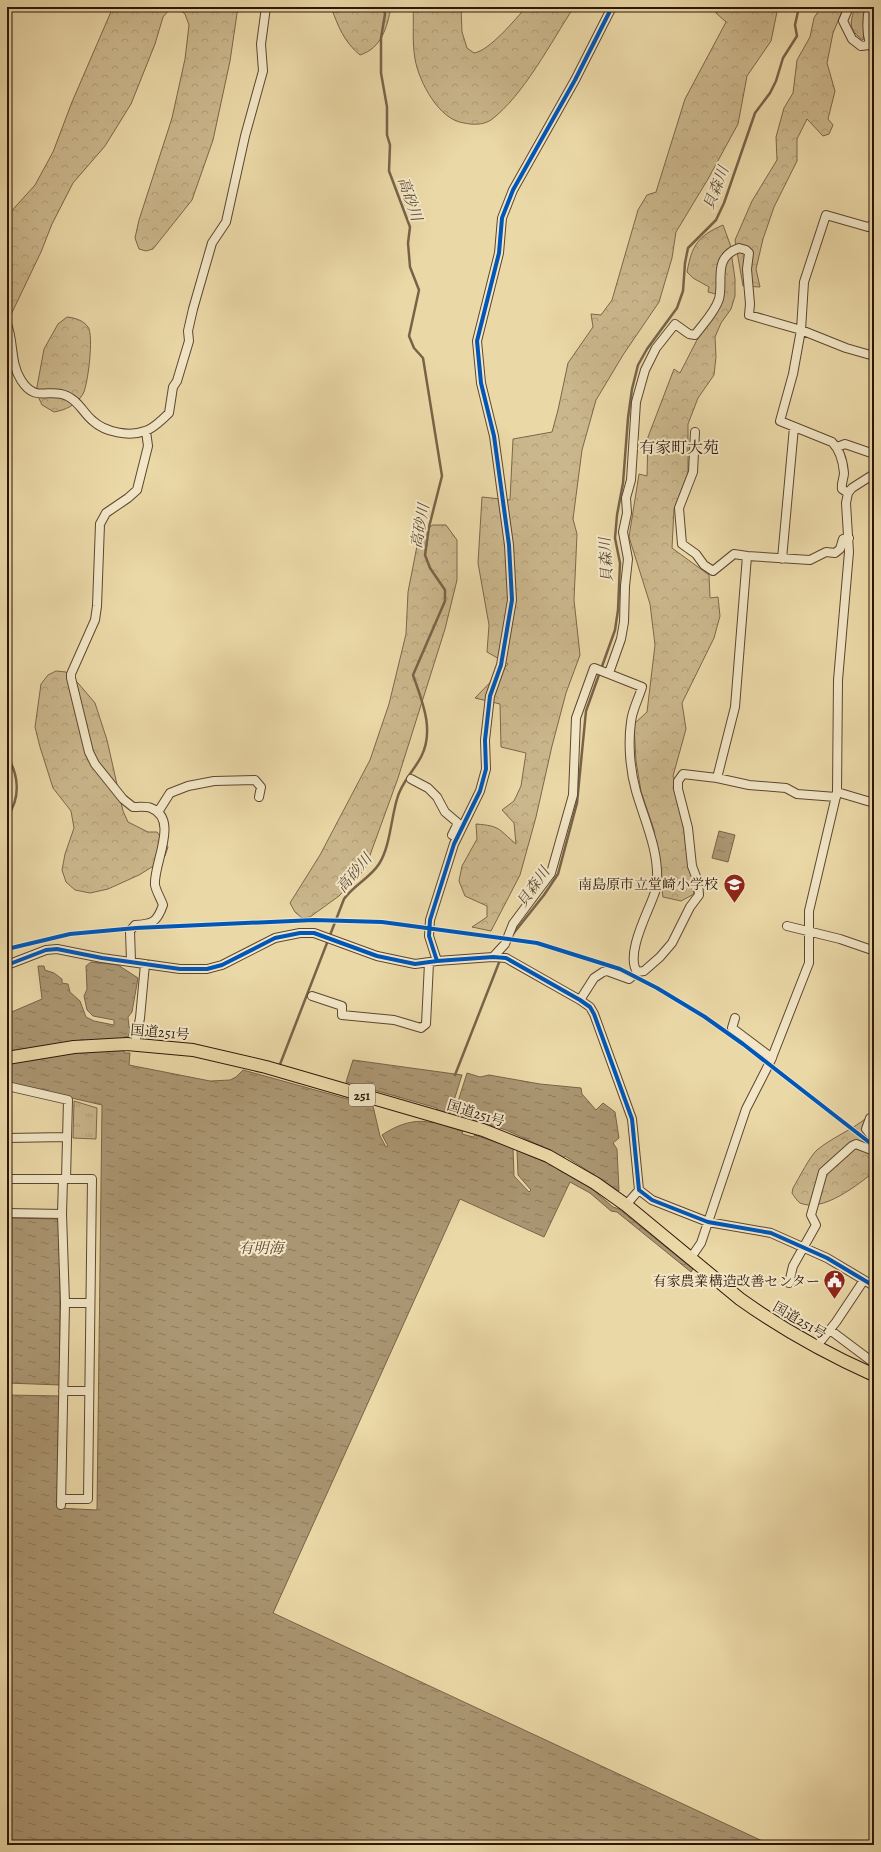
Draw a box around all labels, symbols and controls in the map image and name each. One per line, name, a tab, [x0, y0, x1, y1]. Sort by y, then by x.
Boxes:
water label: 貝森川	[699, 162, 734, 213]
water label: 高砂川	[393, 174, 427, 225]
district label: 有家町大苑	[639, 437, 719, 459]
water label: 高砂川	[406, 500, 434, 550]
water label: 貝森川	[595, 535, 617, 583]
water label: 高砂川	[332, 848, 377, 897]
water label: 貝森川	[512, 861, 555, 911]
school or university icon: 南島原市立堂崎小学校	[721, 871, 747, 904]
place label: 南島原市立堂崎小学校	[578, 875, 718, 894]
street label: 国道251号	[130, 1020, 190, 1045]
road number: 251	[349, 1084, 375, 1106]
street label: 国道251号	[445, 1096, 507, 1131]
water label: 有明海	[238, 1238, 285, 1258]
public building icon: 有家農業構造改善センター	[822, 1268, 848, 1301]
place label: 有家農業構造改善センター	[653, 1272, 820, 1291]
street label: 国道251号	[769, 1297, 830, 1344]

